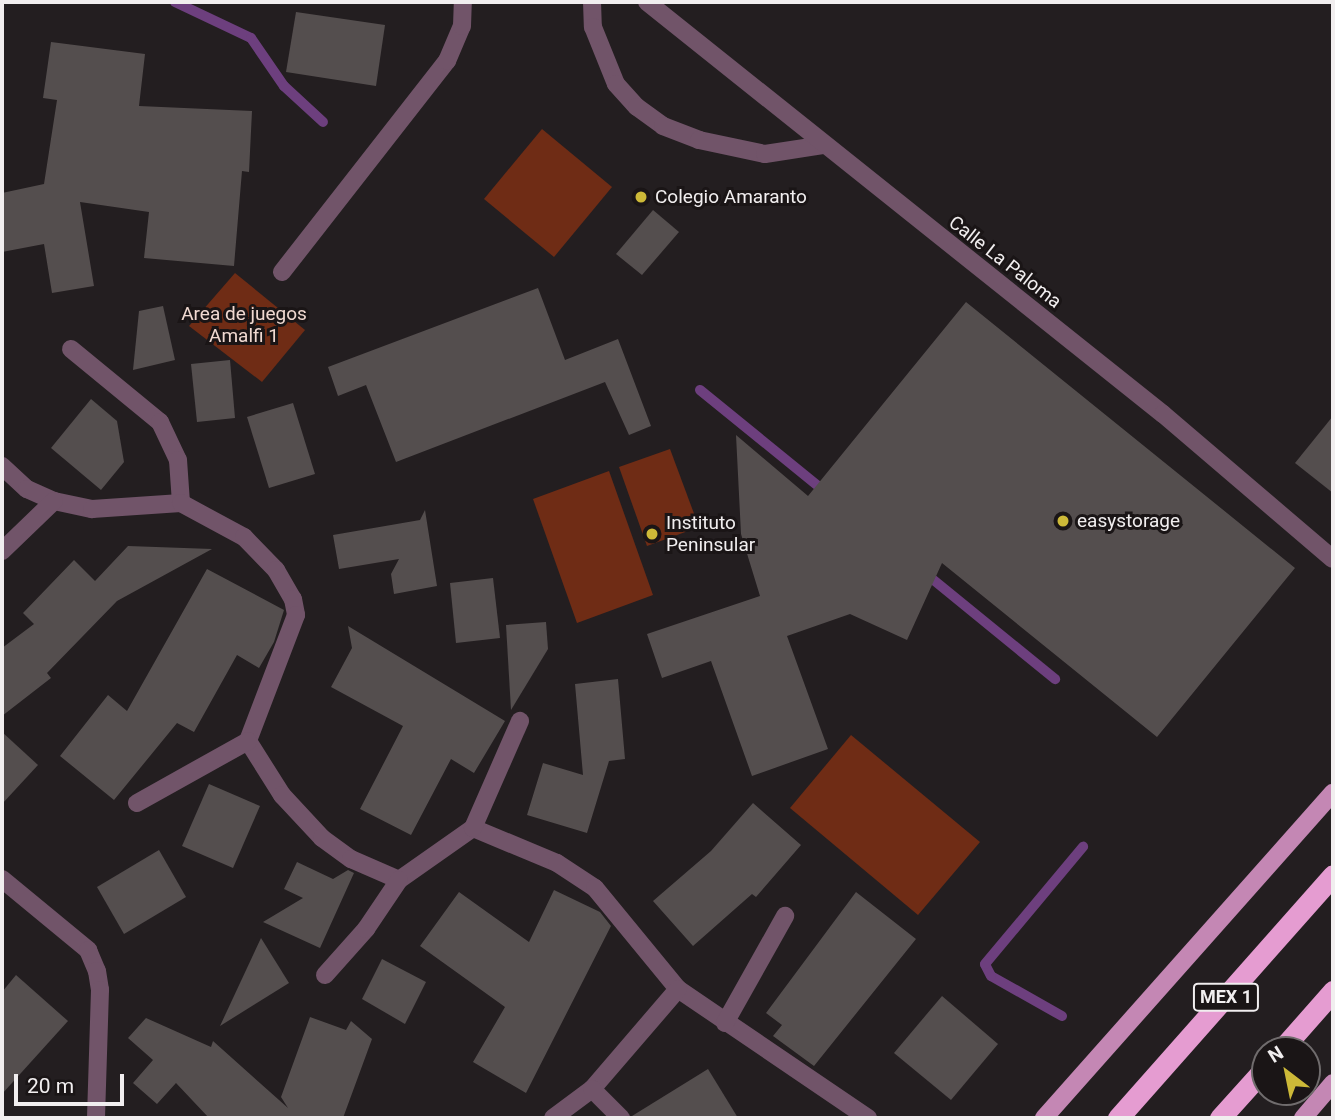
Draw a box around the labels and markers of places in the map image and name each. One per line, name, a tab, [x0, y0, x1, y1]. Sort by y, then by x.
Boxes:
place label: Colegio Amaranto	[655, 186, 807, 208]
marker: Colegio Amaranto	[633, 189, 649, 205]
place label: easystorage	[1077, 510, 1180, 532]
place label: Instituto Peninsular	[666, 512, 755, 556]
marker: easystorage	[1055, 513, 1071, 529]
marker: Instituto Peninsular	[644, 526, 660, 542]

